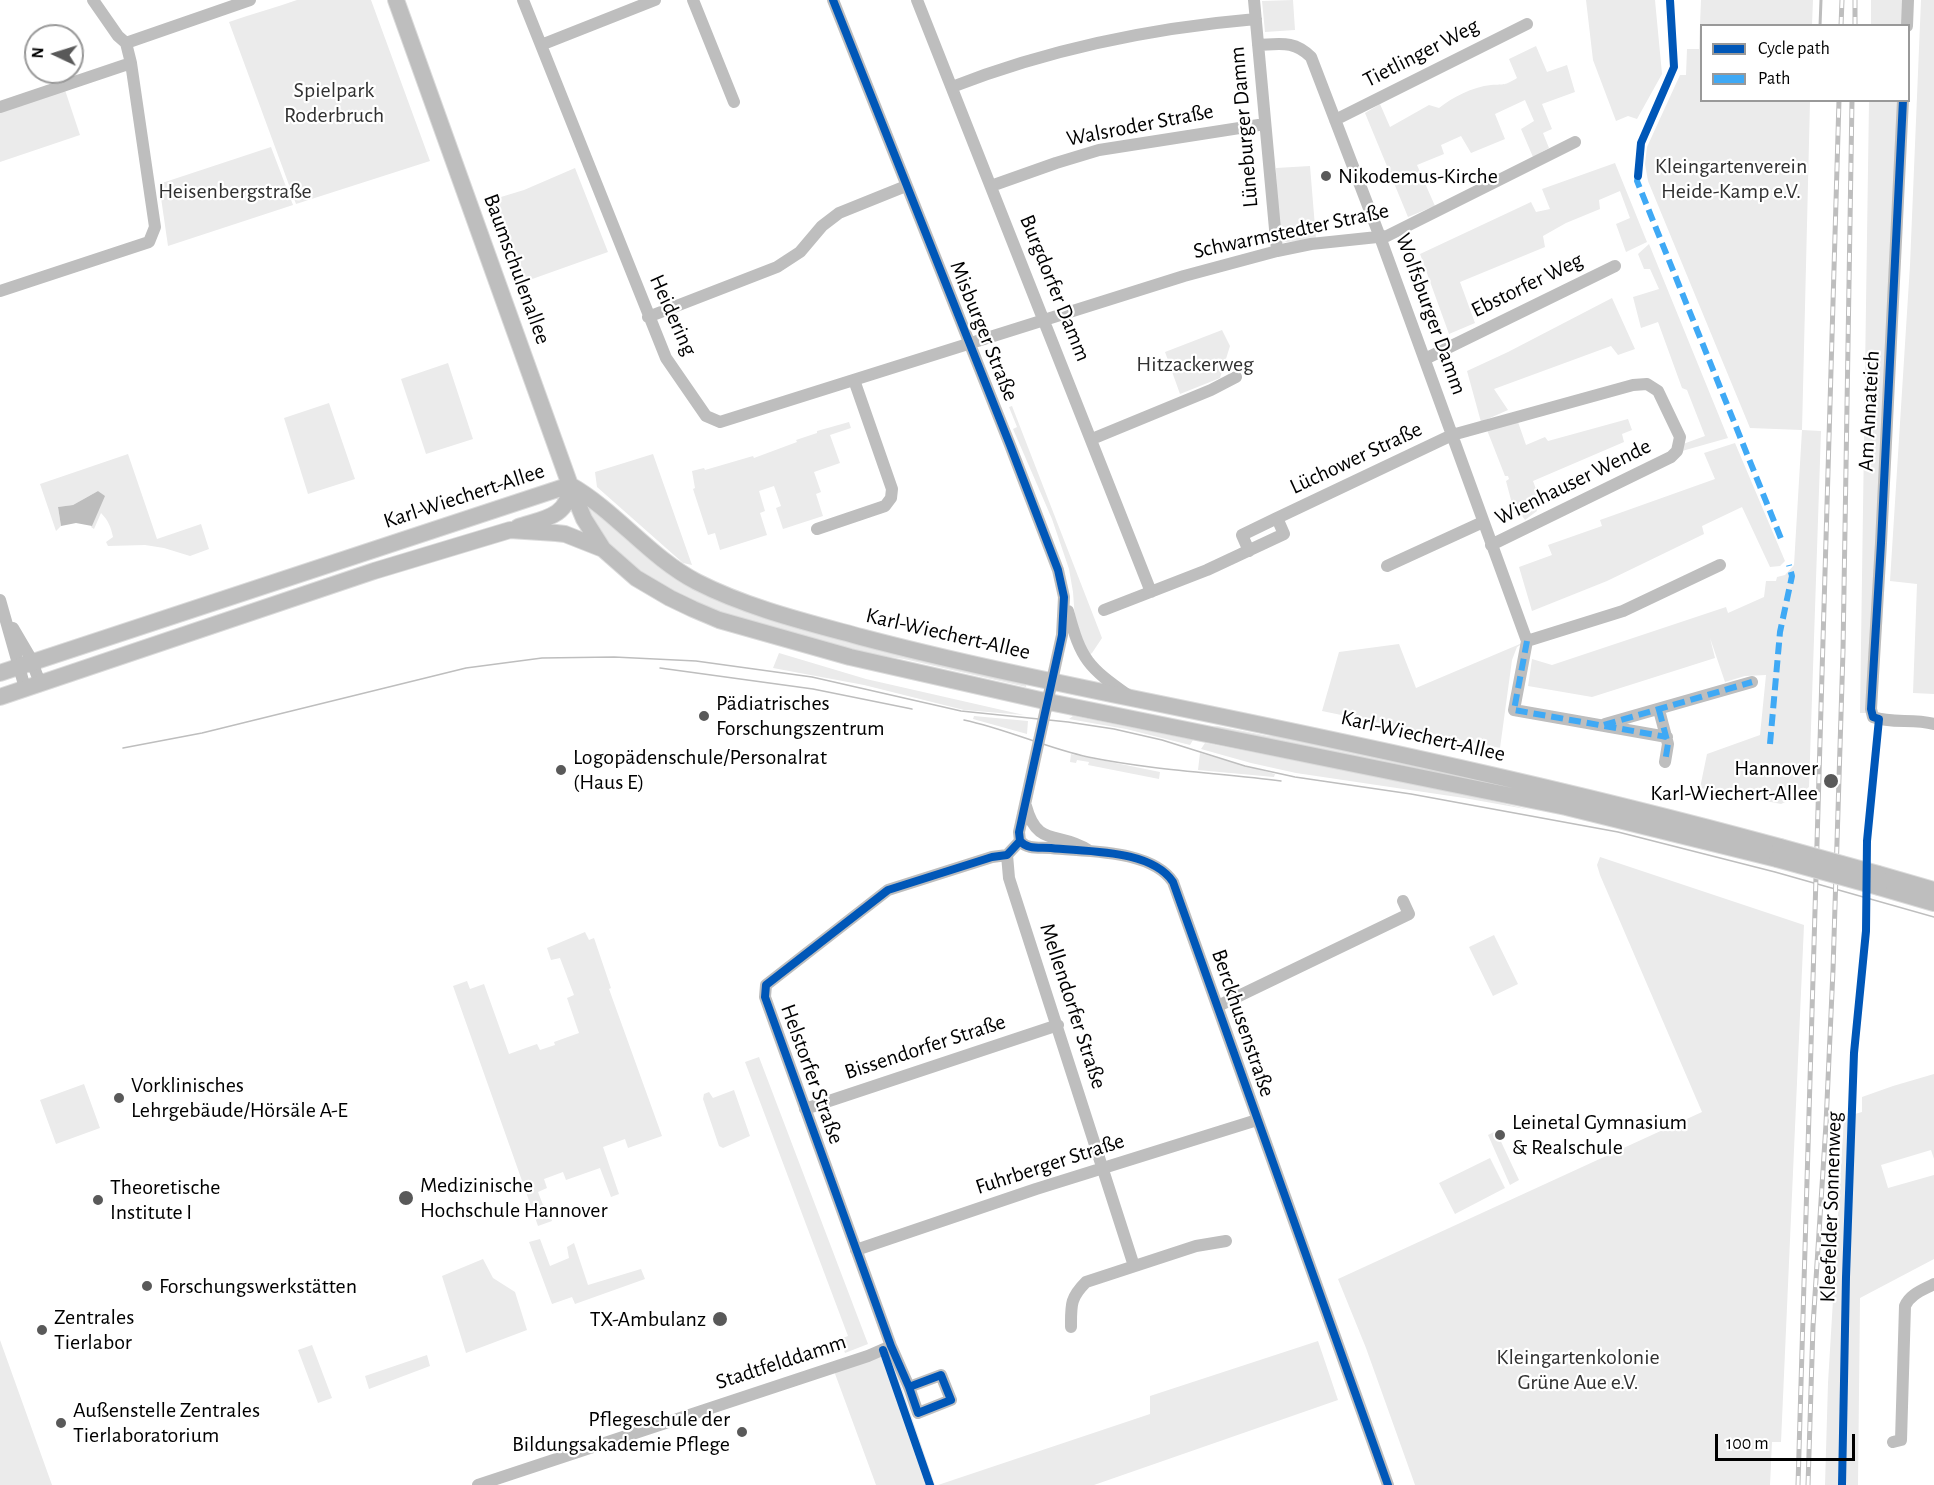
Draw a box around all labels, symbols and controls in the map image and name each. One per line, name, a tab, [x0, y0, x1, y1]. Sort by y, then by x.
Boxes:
street label: Tietlinger Weg	[1359, 13, 1483, 93]
north arrow	[24, 24, 84, 84]
legend	[1700, 24, 1910, 102]
text: Cycle path	[1758, 40, 1830, 58]
street label: Lüneburger Damm	[1224, 45, 1264, 209]
text: N	[30, 47, 46, 59]
text: Path	[1758, 70, 1790, 88]
park label: Spielpark Roderbruch	[284, 77, 384, 128]
street label: Walsroder Straße	[1064, 98, 1216, 152]
park label: Kleingartenverein Heide-Kamp e.V.	[1655, 153, 1807, 204]
place label: Nikodemus-Kirche	[1338, 163, 1498, 189]
marker: Nikodemus-Kirche	[1319, 169, 1333, 183]
park label: Heisenbergstraße	[158, 178, 312, 204]
street label: Baumschulenallee	[478, 190, 556, 348]
street label: Schwarmstedter Straße	[1191, 197, 1391, 265]
street label: Burgdorfer Damm	[1014, 211, 1096, 365]
street label: Wolfsburger Damm	[1390, 230, 1472, 398]
street label: Ebstorfer Weg	[1467, 247, 1587, 323]
street label: Misburger Straße	[944, 257, 1024, 405]
street label: Heidering	[643, 270, 703, 360]
street label: Am Annateich	[1853, 350, 1885, 472]
park label: Hitzackerweg	[1136, 351, 1254, 377]
street label: Lüchower Straße	[1286, 416, 1426, 500]
street label: Wienhauser Wende	[1491, 433, 1655, 531]
street label: Karl-Wiechert-Allee	[380, 458, 548, 534]
street label: Karl-Wiechert-Allee	[863, 602, 1033, 666]
place label: Pädiatrisches Forschungszentrum	[716, 690, 885, 742]
street label: Karl-Wiechert-Allee	[1338, 704, 1508, 768]
marker: Pädiatrisches Forschungszentrum	[697, 709, 711, 723]
place label: Logopädenschule/Personalrat (Haus E)	[573, 744, 827, 796]
place label: Hannover Karl-Wiechert-Allee	[1650, 755, 1818, 806]
marker: Logopädenschule/Personalrat (Haus E)	[554, 763, 568, 777]
marker: Hannover Karl-Wiechert-Allee	[1822, 772, 1840, 790]
street label: Mellendorfer Straße	[1034, 920, 1112, 1092]
street label: Berckhusenstraße	[1205, 946, 1281, 1100]
street label: Helstorfer Straße	[775, 1001, 849, 1147]
street label: Bissendorfer Straße	[841, 1009, 1009, 1085]
place label: Vorklinisches Lehrgebäude/Hörsäle A-E	[131, 1072, 348, 1124]
marker: Vorklinisches Lehrgebäude/Hörsäle A-E	[112, 1091, 126, 1105]
place label: Leinetal Gymnasium & Realschule	[1512, 1109, 1687, 1160]
street label: Kleefelder Sonnenweg	[1814, 1111, 1848, 1303]
street label: Fuhrberger Straße	[972, 1127, 1128, 1201]
marker: Leinetal Gymnasium & Realschule	[1493, 1128, 1507, 1142]
place label: Medizinische Hochschule Hannover	[420, 1172, 608, 1224]
place label: Theoretische Institute I	[110, 1174, 220, 1226]
marker: Medizinische Hochschule Hannover	[397, 1189, 415, 1207]
marker: Theoretische Institute I	[91, 1193, 105, 1207]
place label: Forschungswerkstätten	[159, 1273, 357, 1299]
marker: Forschungswerkstätten	[140, 1279, 154, 1293]
place label: Zentrales Tierlabor	[54, 1304, 134, 1356]
place label: TX-Ambulanz	[590, 1306, 706, 1332]
marker: TX-Ambulanz	[711, 1310, 729, 1328]
marker: Zentrales Tierlabor	[35, 1323, 49, 1337]
street label: Stadtfelddamm	[712, 1329, 850, 1395]
park label: Kleingartenkolonie Grüne Aue e.V.	[1496, 1344, 1660, 1396]
place label: Außenstelle Zentrales Tierlaboratorium	[73, 1397, 260, 1448]
place label: Pflegeschule der Bildungsakademie Pflege	[512, 1406, 730, 1458]
marker: Außenstelle Zentrales Tierlaboratorium	[54, 1416, 68, 1430]
scale bar	[1718, 1422, 1858, 1460]
marker: Pflegeschule der Bildungsakademie Pflege	[735, 1425, 749, 1439]
text: 100 m	[1726, 1435, 1769, 1453]

